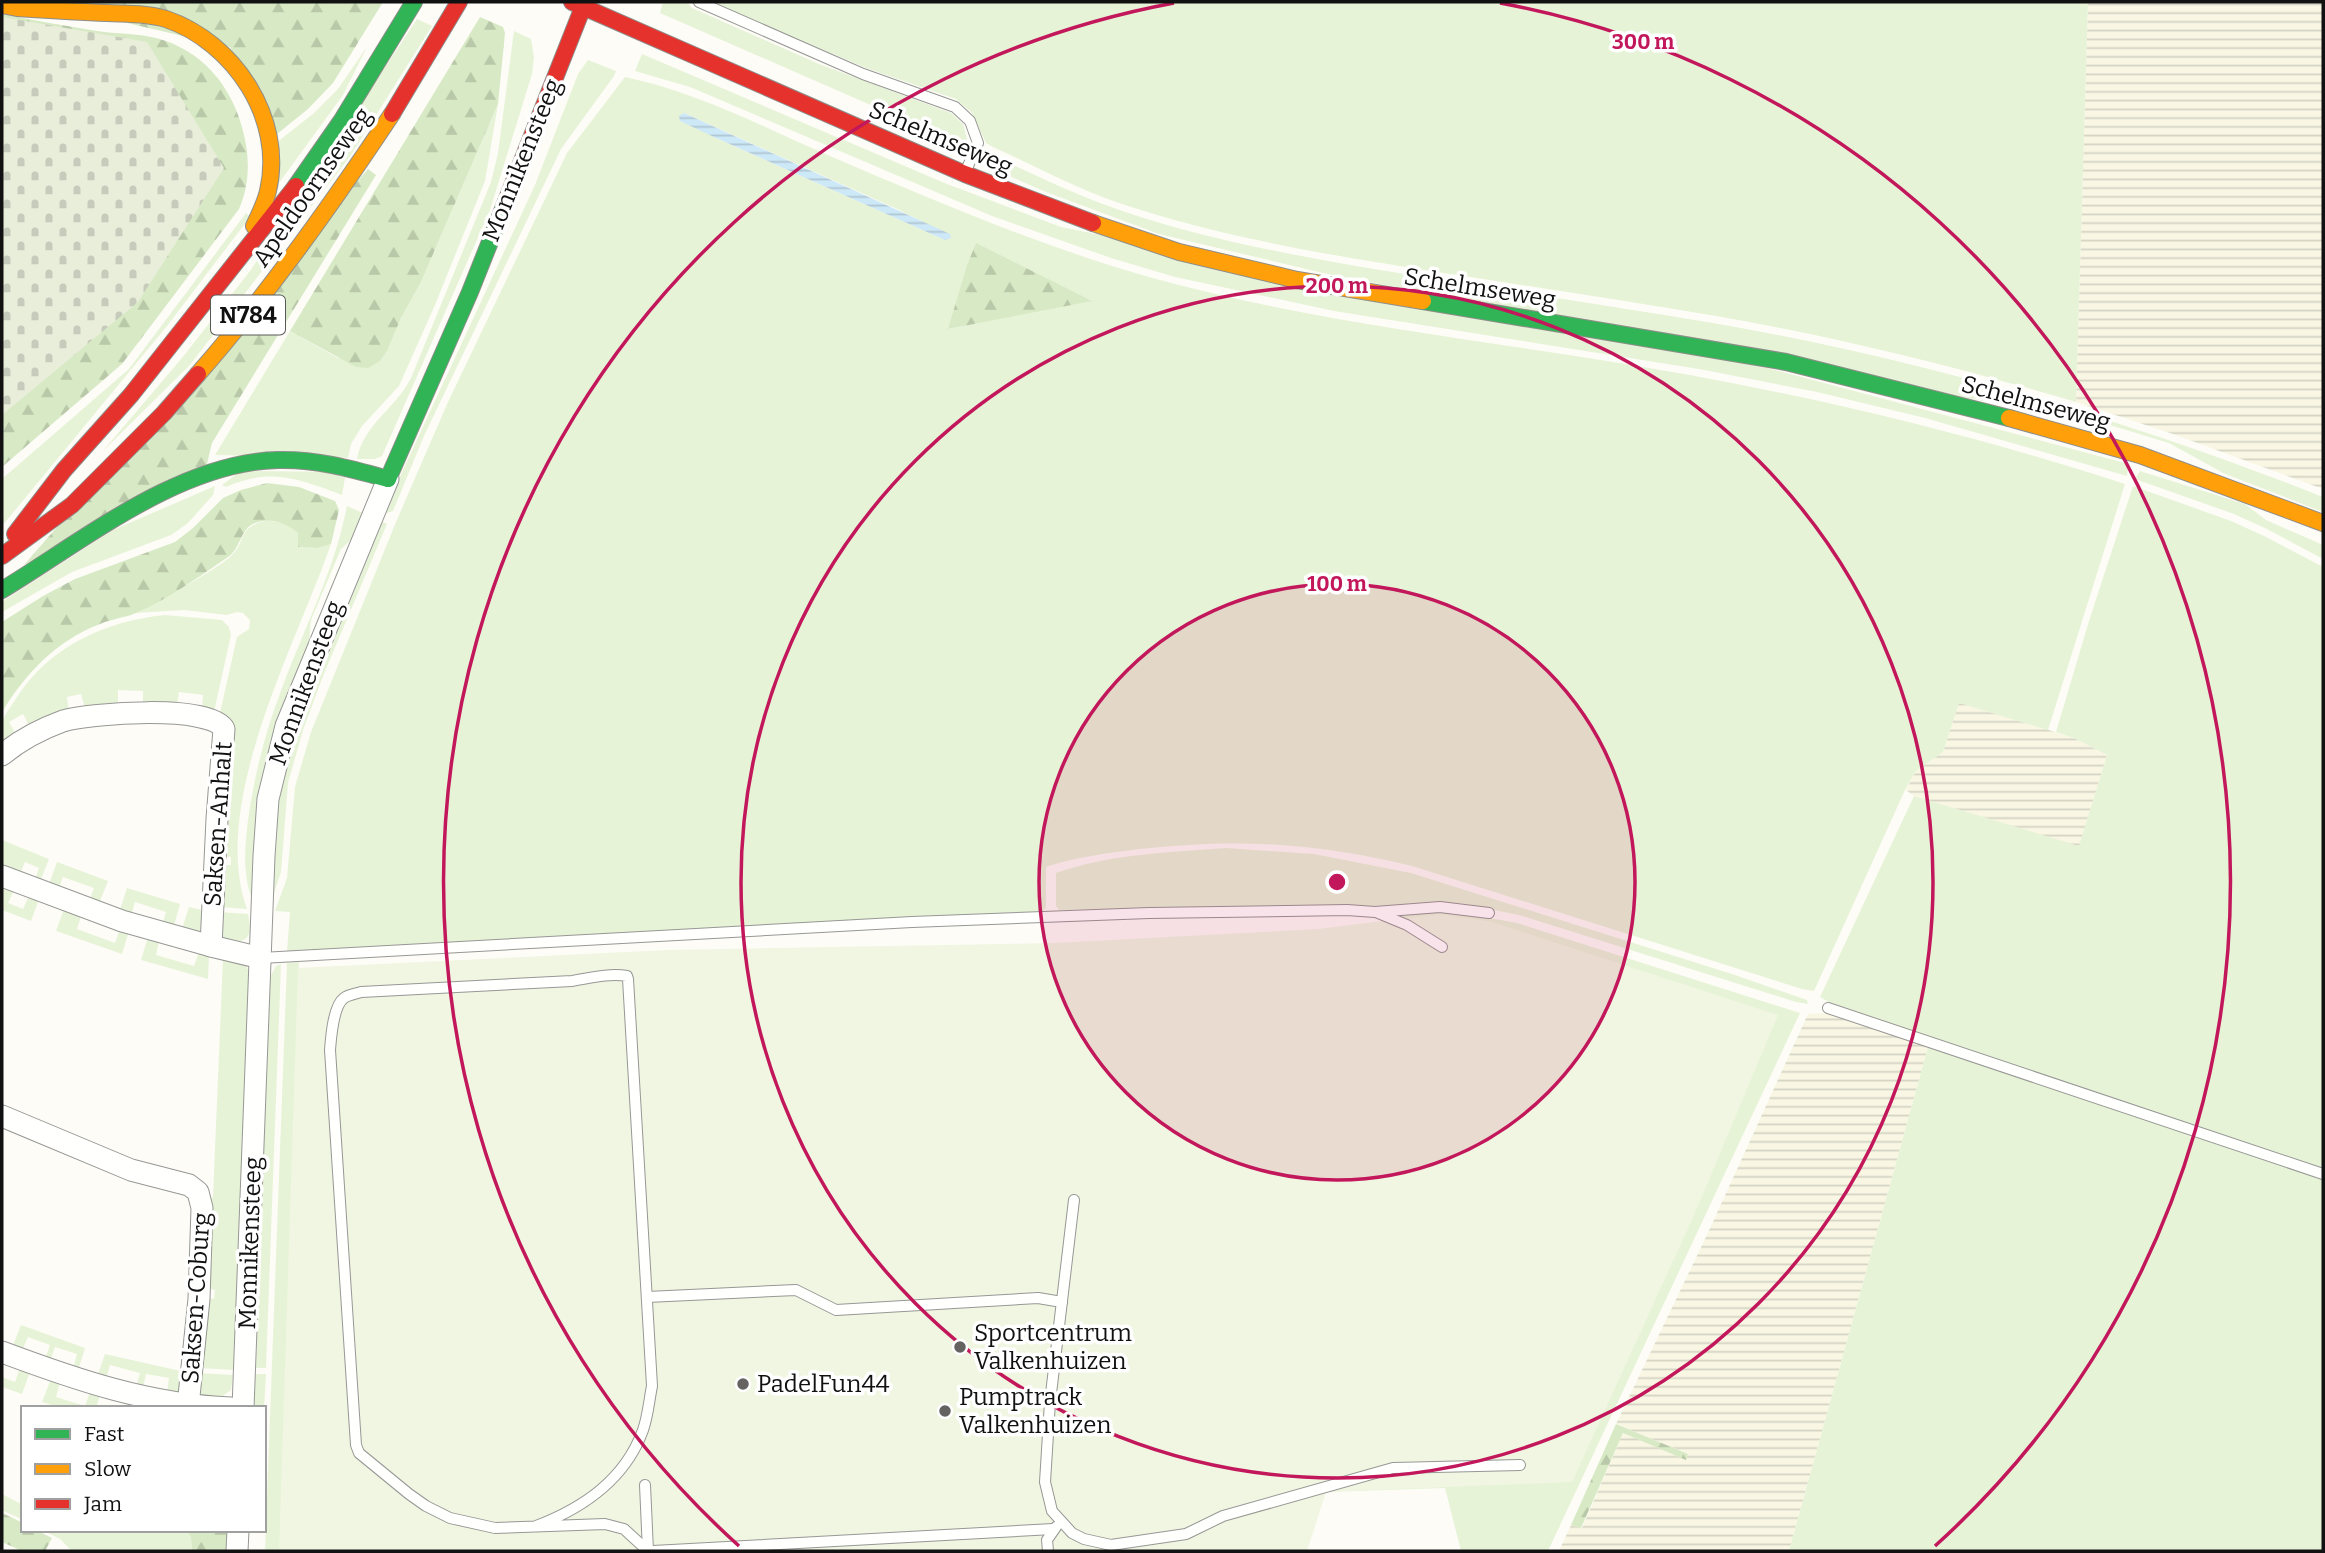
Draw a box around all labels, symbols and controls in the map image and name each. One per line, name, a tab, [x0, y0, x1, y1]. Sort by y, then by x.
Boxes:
text: 300 m	[1612, 29, 1674, 55]
street label: Monnikensteeg	[477, 75, 567, 245]
street label: Schelmseweg	[865, 95, 1017, 181]
street label: Apeldoornseweg	[247, 102, 377, 272]
street label: Schelmseweg	[1402, 262, 1558, 314]
text: 200 m	[1306, 273, 1368, 299]
road number: N784	[211, 296, 285, 334]
street label: Schelmseweg	[1958, 370, 2114, 436]
text: 100 m	[1307, 571, 1367, 597]
street label: Monnikensteeg	[263, 597, 349, 769]
street label: Saksen-Anhalt	[198, 740, 238, 907]
centre of rings	[1325, 870, 1349, 894]
street label: Monnikensteeg	[233, 1156, 267, 1330]
street label: Saksen-Coburg	[176, 1211, 216, 1385]
place label: Sportcentrum Valkenhuizen	[974, 1319, 1132, 1375]
marker: Sportcentrum Valkenhuizen	[952, 1339, 968, 1355]
place label: PadelFun44	[757, 1370, 890, 1398]
marker: PadelFun44	[735, 1376, 751, 1392]
place label: Pumptrack Valkenhuizen	[959, 1383, 1112, 1439]
marker: Pumptrack Valkenhuizen	[937, 1403, 953, 1419]
legend	[21, 1406, 266, 1532]
text: Fast	[84, 1421, 125, 1447]
text: Slow	[84, 1456, 131, 1482]
text: Jam	[83, 1491, 122, 1517]

